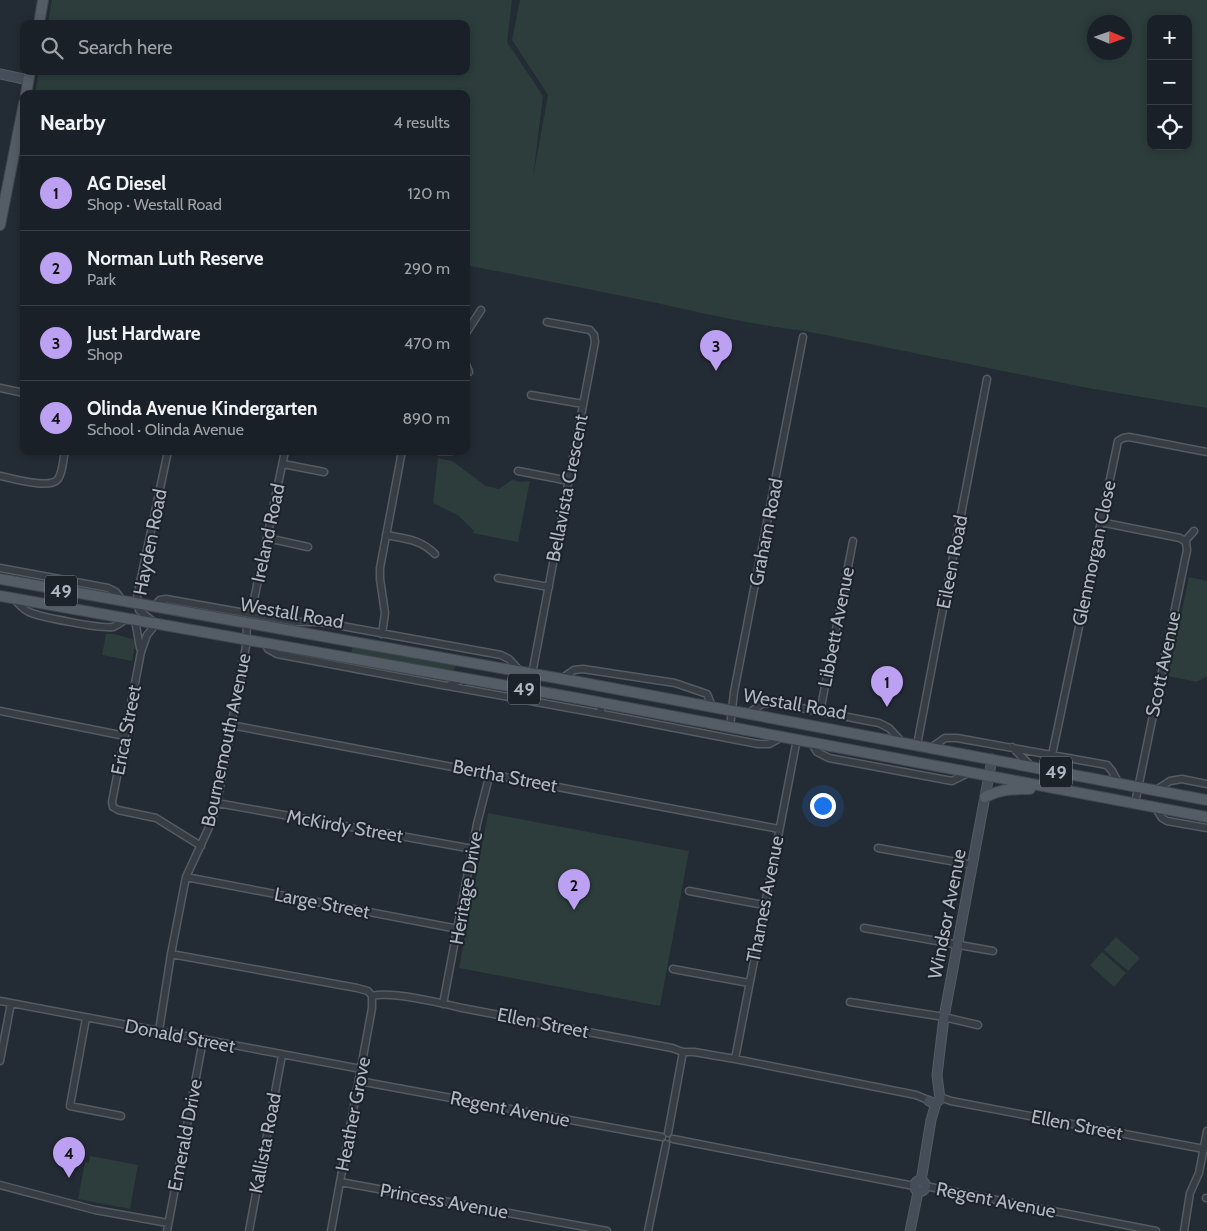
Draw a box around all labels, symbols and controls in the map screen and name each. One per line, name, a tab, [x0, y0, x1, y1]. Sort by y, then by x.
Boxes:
north arrow	[1087, 15, 1132, 60]
map controls	[1147, 15, 1192, 150]
button: +	[1147, 15, 1192, 60]
search box	[20, 20, 470, 75]
icon: search	[38, 34, 66, 62]
text: Search here	[78, 36, 172, 59]
button: −	[1147, 60, 1192, 105]
button: locate	[1147, 105, 1192, 150]
text: Nearby	[40, 110, 106, 135]
text: 4 results	[393, 113, 450, 132]
text: AG Diesel	[87, 172, 166, 195]
text: 1	[53, 184, 59, 203]
text: 120 m	[408, 184, 450, 203]
text: Shop · Westall Road	[87, 195, 222, 214]
text: Norman Luth Reserve	[87, 247, 264, 270]
text: 2	[52, 259, 60, 278]
text: 290 m	[404, 259, 450, 278]
text: Park	[87, 270, 116, 289]
text: Just Hardware	[87, 322, 201, 345]
pin: 3	[700, 330, 732, 371]
text: 3	[52, 334, 60, 353]
text: 470 m	[404, 334, 450, 353]
text: Shop	[87, 345, 123, 364]
text: Olinda Avenue Kindergarten	[87, 397, 318, 420]
text: 4	[51, 409, 61, 428]
text: 890 m	[402, 409, 450, 428]
street label: Bellavista Crescent	[541, 412, 593, 564]
text: School · Olinda Avenue	[87, 420, 244, 439]
street label: Graham Road	[744, 476, 788, 588]
street label: Glenmorgan Close	[1067, 478, 1121, 628]
street label: Ireland Road	[246, 481, 290, 585]
street label: Hayden Road	[128, 487, 172, 597]
street label: Eileen Road	[932, 513, 972, 611]
street label: Libbett Avenue	[813, 565, 859, 689]
road number: 49	[45, 576, 77, 606]
street label: Westall Road	[238, 593, 346, 633]
street label: Scott Avenue	[1141, 609, 1185, 719]
street label: Bournemouth Avenue	[196, 651, 256, 829]
pin: 1	[871, 666, 903, 707]
road number: 49	[508, 674, 540, 704]
street label: Erica Street	[106, 682, 146, 777]
street label: Westall Road	[741, 684, 849, 724]
street label: Bertha Street	[451, 755, 560, 798]
road number: 49	[1040, 756, 1072, 788]
your location	[810, 793, 836, 819]
street label: McKirdy Street	[285, 804, 406, 848]
street label: Heritage Drive	[445, 829, 487, 946]
street label: Thames Avenue	[741, 834, 789, 964]
street label: Windsor Avenue	[923, 847, 971, 981]
pin: 2	[558, 869, 590, 910]
street label: Large Street	[272, 882, 372, 924]
street label: Ellen Street	[495, 1003, 591, 1043]
street label: Donald Street	[123, 1014, 238, 1058]
street label: Heather Grove	[331, 1055, 375, 1173]
street label: Emerald Drive	[163, 1077, 207, 1193]
street label: Regent Avenue	[448, 1086, 572, 1132]
street label: Kallista Road	[244, 1091, 286, 1195]
street label: Ellen Street	[1029, 1105, 1125, 1145]
pin: 4	[53, 1137, 85, 1178]
street label: Regent Avenue	[934, 1177, 1058, 1223]
street label: Princess Avenue	[378, 1178, 510, 1224]

